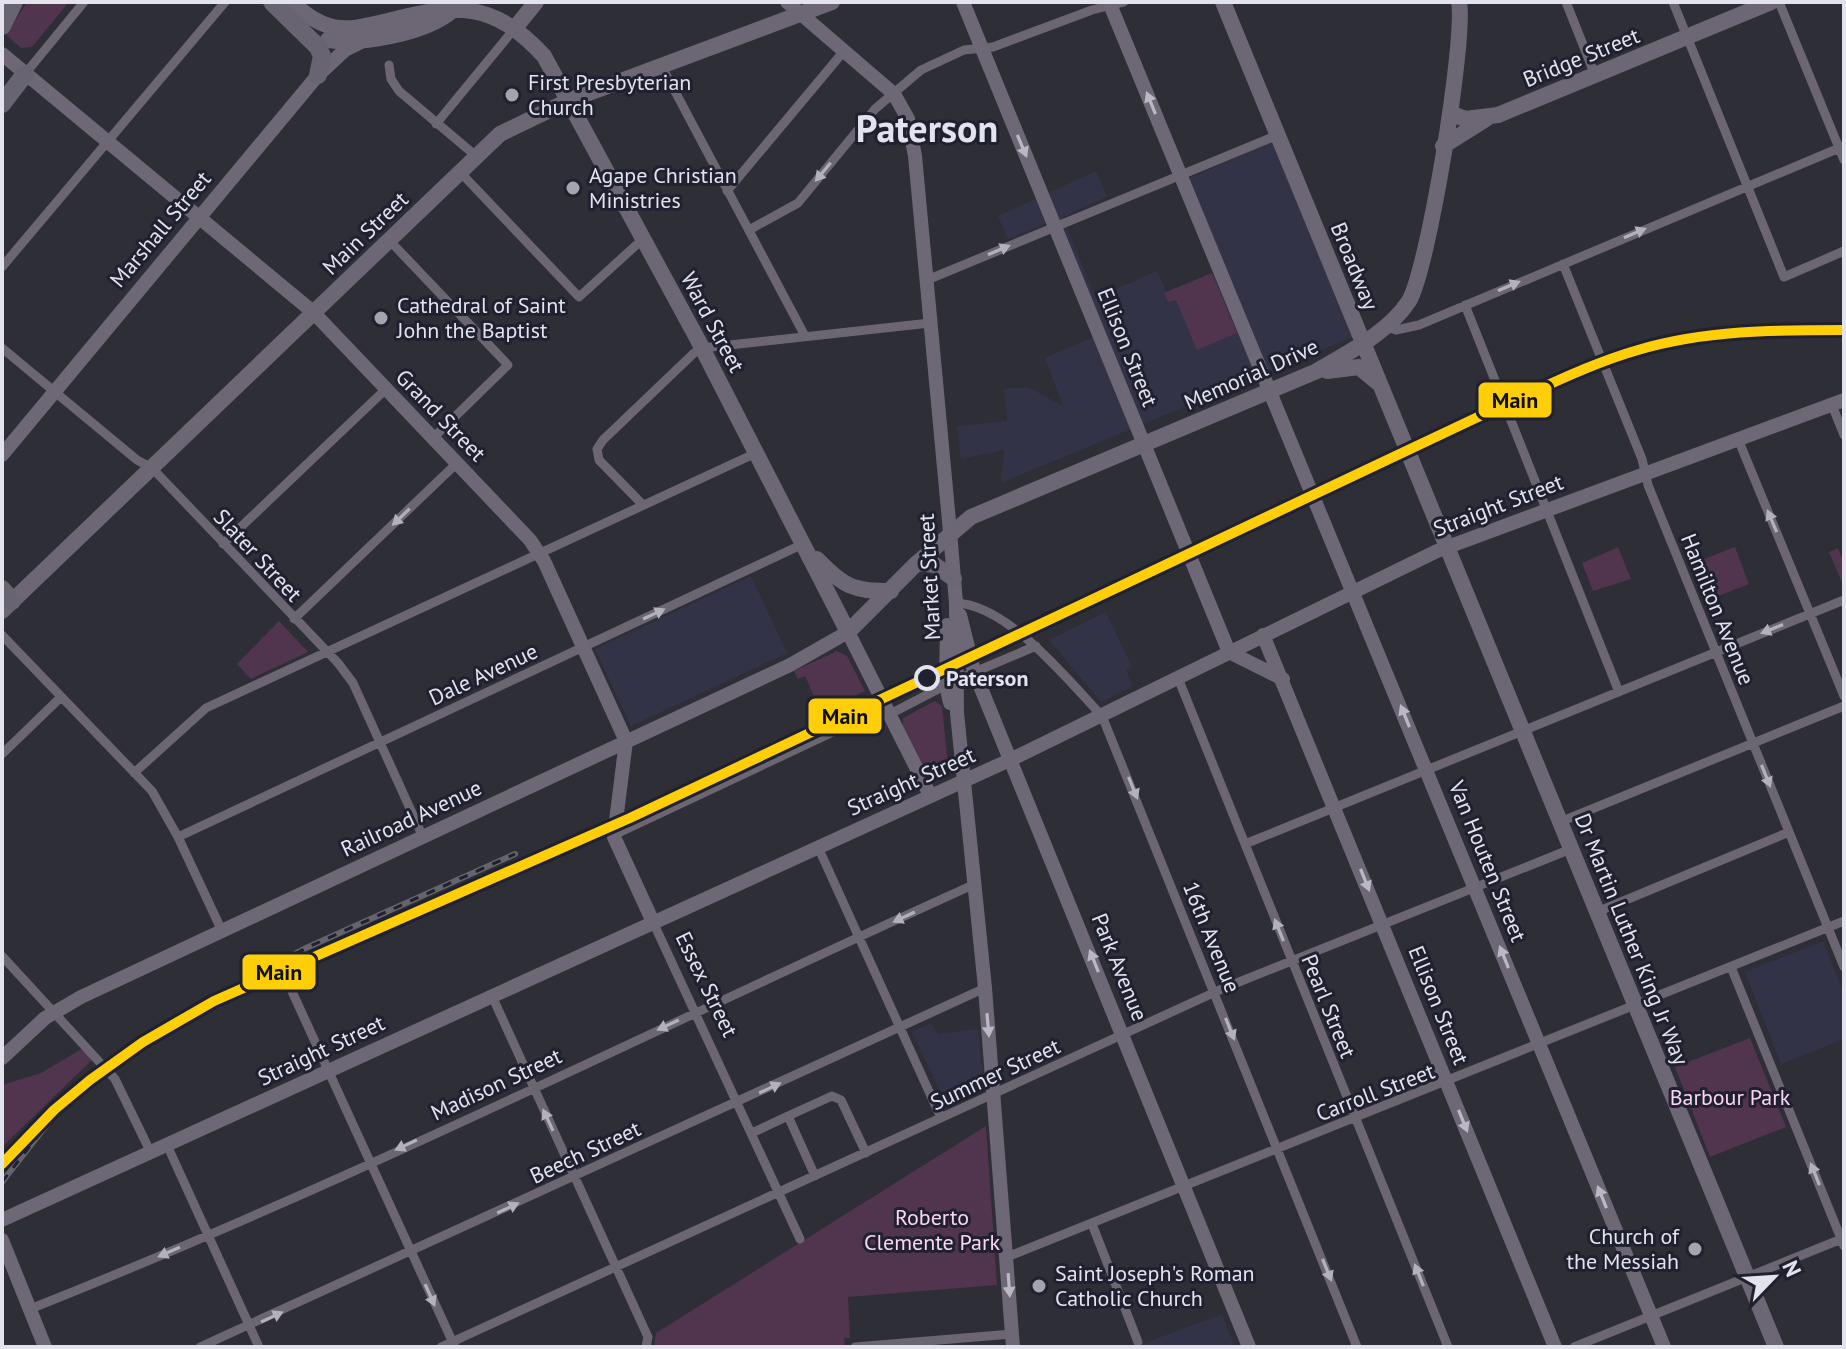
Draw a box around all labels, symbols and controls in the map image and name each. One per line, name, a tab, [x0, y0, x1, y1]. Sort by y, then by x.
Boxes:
street label: Bridge Street	[1519, 21, 1644, 93]
place label: First Presbyterian Church	[528, 68, 691, 121]
marker: First Presbyterian Church	[503, 86, 521, 104]
one-way arrow	[1144, 91, 1157, 115]
district label: Paterson	[856, 103, 998, 152]
one-way arrow	[1016, 134, 1029, 158]
place label: Agape Christian Ministries	[589, 161, 737, 214]
one-way arrow	[815, 161, 832, 181]
street label: Marshall Street	[103, 165, 217, 293]
marker: Agape Christian Ministries	[564, 179, 582, 197]
street label: Main Street	[316, 185, 414, 281]
street label: Broadway	[1325, 218, 1386, 315]
one-way arrow	[1623, 227, 1647, 240]
one-way arrow	[987, 244, 1010, 257]
street label: Ward Street	[675, 267, 751, 377]
one-way arrow	[1497, 280, 1521, 293]
street label: Ellison Street	[1091, 283, 1165, 411]
place label: Cathedral of Saint John the Baptist	[396, 291, 566, 344]
marker: Cathedral of Saint John the Baptist	[372, 309, 390, 327]
street label: Memorial Drive	[1179, 332, 1323, 416]
street label: Grand Street	[390, 363, 492, 467]
line badge: Main	[1477, 381, 1553, 419]
text: Main	[1492, 386, 1538, 414]
street label: Straight Street	[1429, 467, 1567, 543]
street label: Slater Street	[208, 503, 308, 608]
one-way arrow	[392, 507, 411, 526]
one-way arrow	[1765, 509, 1778, 533]
street label: Market Street	[912, 512, 946, 641]
street label: Hamilton Avenue	[1675, 529, 1761, 689]
one-way arrow	[643, 607, 666, 621]
one-way arrow	[1760, 623, 1784, 636]
street label: Dale Avenue	[424, 637, 542, 711]
place label: Paterson	[946, 664, 1028, 692]
marker: Paterson	[915, 666, 939, 690]
line badge: Main	[807, 697, 883, 735]
text: Main	[822, 702, 868, 730]
one-way arrow	[1399, 704, 1412, 728]
street label: Straight Street	[843, 740, 980, 822]
one-way arrow	[1760, 764, 1773, 788]
street label: Railroad Avenue	[336, 773, 486, 863]
street label: Van Houten Street	[1443, 775, 1533, 946]
one-way arrow	[1127, 776, 1140, 800]
street label: Dr Martin Luther King Jr Way	[1569, 809, 1696, 1070]
one-way arrow	[1358, 868, 1371, 892]
street label: 16th Avenue	[1177, 877, 1247, 997]
street label: Park Avenue	[1086, 909, 1154, 1025]
one-way arrow	[893, 910, 916, 924]
one-way arrow	[1272, 918, 1285, 942]
street label: Essex Street	[669, 927, 745, 1042]
street label: Ellison Street	[1402, 941, 1476, 1069]
one-way arrow	[1497, 945, 1510, 969]
one-way arrow	[1087, 949, 1100, 973]
street label: Pearl Street	[1295, 950, 1363, 1063]
line badge: Main	[241, 953, 317, 991]
text: Main	[256, 958, 302, 986]
street label: Straight Street	[253, 1008, 389, 1092]
one-way arrow	[982, 1013, 995, 1038]
one-way arrow	[1224, 1017, 1237, 1041]
one-way arrow	[656, 1018, 680, 1032]
street label: Summer Street	[926, 1032, 1065, 1116]
street label: Madison Street	[426, 1041, 566, 1127]
street label: Carroll Street	[1312, 1056, 1439, 1127]
one-way arrow	[758, 1081, 782, 1094]
park label: Barbour Park	[1670, 1083, 1791, 1111]
one-way arrow	[541, 1109, 555, 1132]
one-way arrow	[1457, 1109, 1470, 1133]
street label: Beech Street	[525, 1114, 645, 1190]
one-way arrow	[395, 1139, 418, 1152]
one-way arrow	[1808, 1162, 1821, 1186]
one-way arrow	[1596, 1185, 1609, 1209]
one-way arrow	[497, 1201, 520, 1214]
park label: Roberto Clemente Park	[864, 1203, 1000, 1256]
place label: Church of the Messiah	[1567, 1222, 1680, 1275]
north arrow	[1734, 1237, 1814, 1317]
marker: Church of the Messiah	[1686, 1240, 1704, 1258]
one-way arrow	[157, 1245, 181, 1259]
text: N	[1776, 1256, 1808, 1281]
one-way arrow	[1321, 1258, 1334, 1282]
place label: Saint Joseph's Roman Catholic Church	[1055, 1259, 1255, 1312]
one-way arrow	[1412, 1263, 1425, 1287]
one-way arrow	[1003, 1272, 1016, 1297]
marker: Saint Joseph's Roman Catholic Church	[1030, 1277, 1048, 1295]
one-way arrow	[424, 1283, 437, 1306]
one-way arrow	[261, 1310, 284, 1324]

